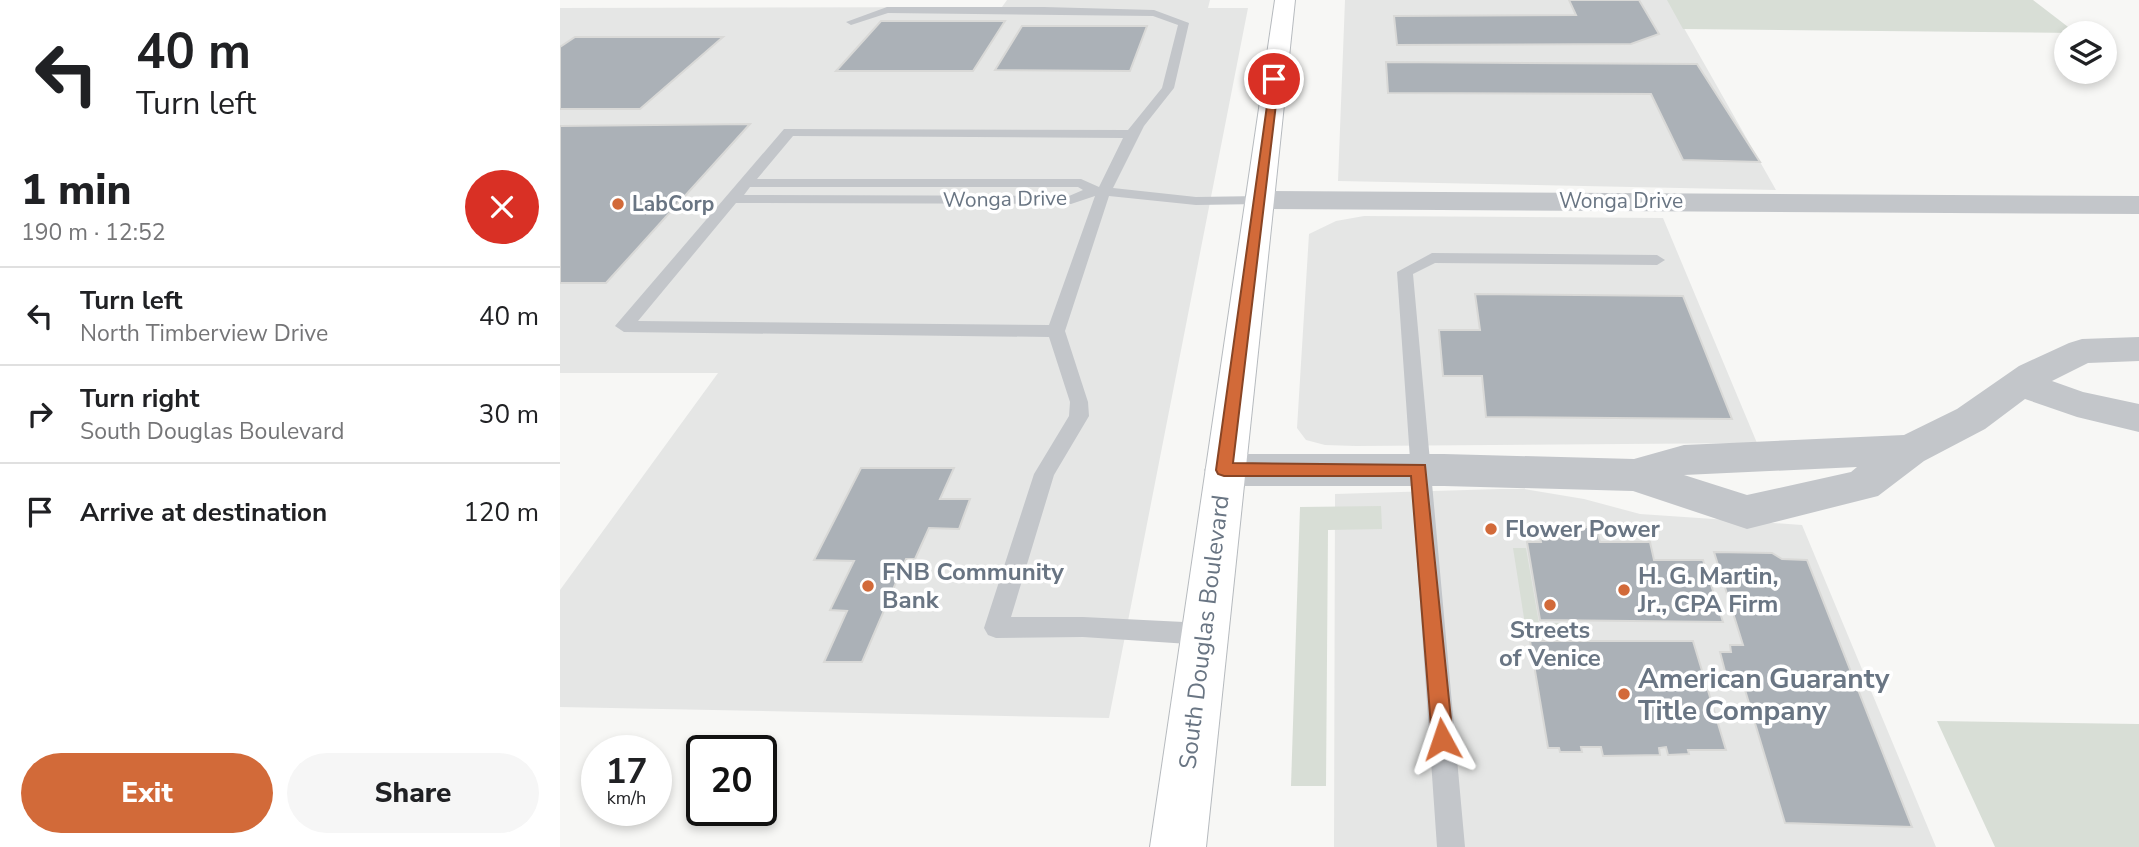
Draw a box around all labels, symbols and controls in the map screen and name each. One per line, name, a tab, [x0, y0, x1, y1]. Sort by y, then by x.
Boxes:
text: 40 m	[136, 18, 251, 85]
map controls	[2054, 21, 2117, 84]
button: layers	[2054, 21, 2117, 84]
icon: left	[21, 28, 112, 119]
pin	[1244, 49, 1304, 109]
icon: arrive	[1255, 60, 1293, 98]
text: Turn left	[136, 82, 256, 125]
text: 1 min	[21, 162, 131, 219]
button: close	[465, 170, 539, 244]
street label: Wonga Drive	[943, 184, 1067, 214]
street label: Wonga Drive	[1559, 187, 1683, 215]
place label: LabCorp	[632, 190, 714, 218]
marker: LabCorp	[610, 196, 626, 212]
text: 190 m · 12:52	[21, 217, 166, 248]
text: Turn left	[80, 283, 183, 318]
icon: left	[21, 297, 59, 335]
text: 40 m	[479, 299, 539, 334]
text: North Timberview Drive	[80, 318, 328, 349]
text: Turn right	[80, 381, 199, 416]
icon: right	[21, 395, 59, 433]
text: 30 m	[479, 397, 539, 432]
text: South Douglas Boulevard	[80, 416, 344, 447]
icon: arrive	[21, 493, 59, 531]
street label: South Douglas Boulevard	[1171, 493, 1237, 771]
text: Arrive at destination	[80, 495, 327, 530]
text: 120 m	[463, 495, 539, 530]
place label: Flower Power	[1505, 513, 1661, 545]
marker: Flower Power	[1483, 521, 1499, 537]
place label: FNB Community Bank	[882, 556, 1064, 616]
place label: H. G. Martin, Jr., CPA Firm	[1637, 560, 1778, 620]
marker: FNB Community Bank	[860, 578, 876, 594]
marker: H. G. Martin, Jr., CPA Firm	[1616, 582, 1632, 598]
marker: Streets of Venice	[1542, 597, 1558, 613]
place label: Streets of Venice	[1499, 614, 1601, 674]
place label: American Guaranty Title Company	[1638, 660, 1890, 730]
marker: American Guaranty Title Company	[1616, 686, 1632, 702]
position arrow	[1405, 702, 1479, 776]
speed limit sign: 20	[686, 735, 777, 826]
text: 17	[605, 748, 648, 795]
button: Exit	[21, 753, 273, 833]
button: Share	[287, 753, 539, 833]
text: km/h	[607, 786, 646, 810]

